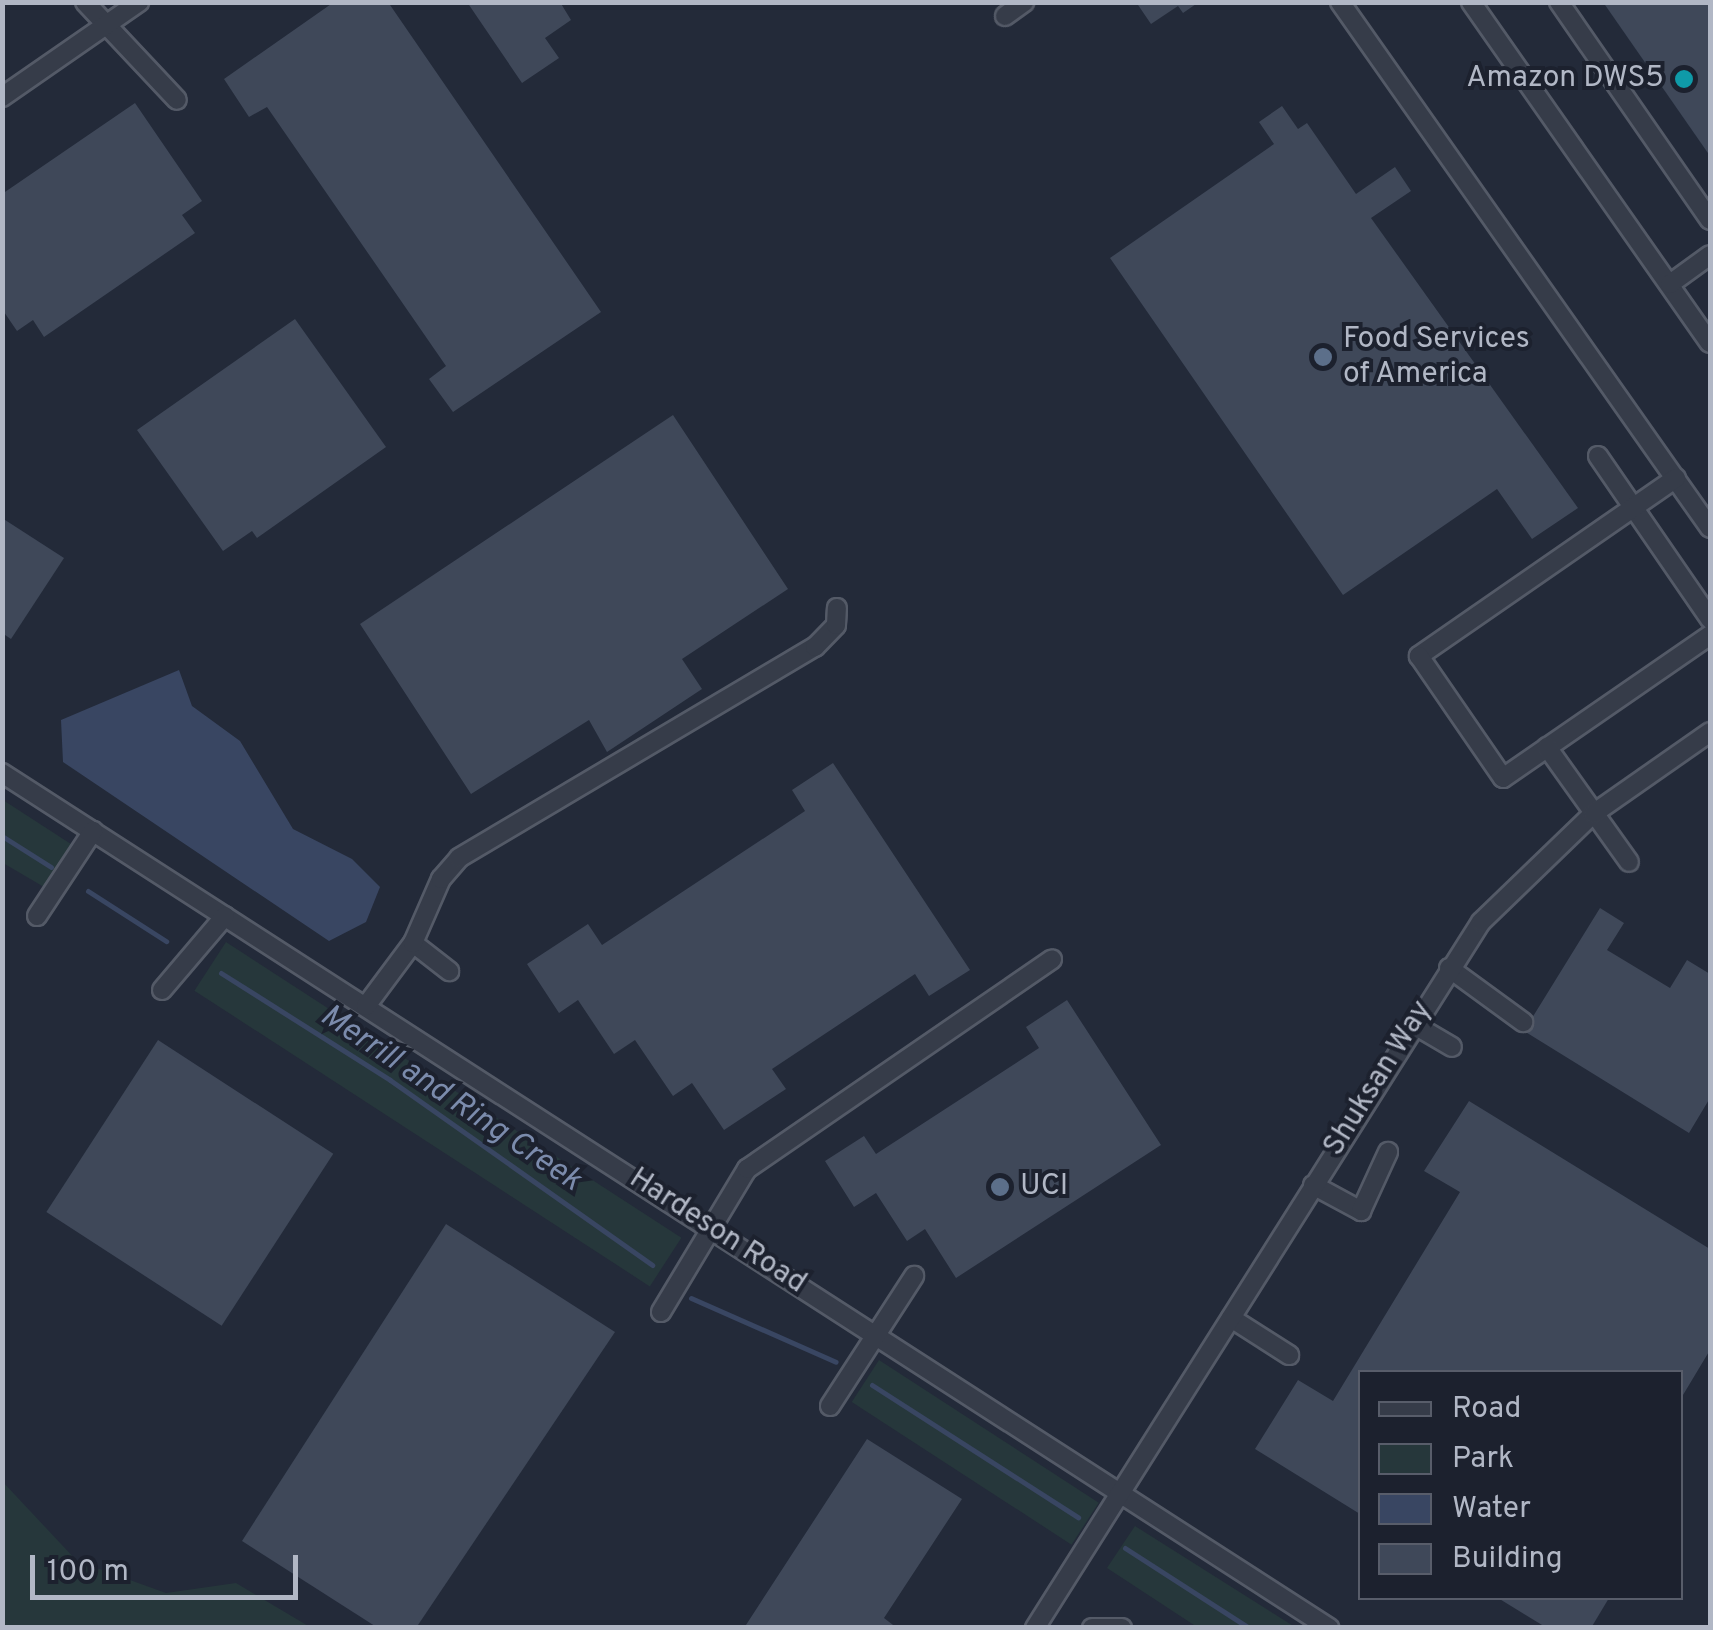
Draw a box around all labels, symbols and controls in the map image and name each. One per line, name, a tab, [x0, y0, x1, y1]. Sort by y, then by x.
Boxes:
place label: Amazon DWS5	[1466, 61, 1664, 97]
marker: Amazon DWS5	[1673, 68, 1695, 90]
place label: Food Services of America	[1343, 322, 1530, 392]
marker: Food Services of America	[1312, 346, 1334, 368]
street label: Shuksan Way	[1317, 994, 1441, 1164]
water label: Merrill and Ring Creek	[312, 997, 588, 1201]
street label: Hardeson Road	[622, 1161, 812, 1303]
place label: UCI	[1020, 1169, 1068, 1205]
marker: UCI	[989, 1176, 1011, 1198]
legend	[1358, 1370, 1683, 1600]
text: Road	[1452, 1391, 1521, 1428]
text: Park	[1452, 1441, 1514, 1478]
text: Water	[1452, 1491, 1531, 1528]
scale bar	[35, 1535, 302, 1597]
text: Building	[1452, 1541, 1563, 1578]
text: 100 m	[47, 1554, 129, 1591]

